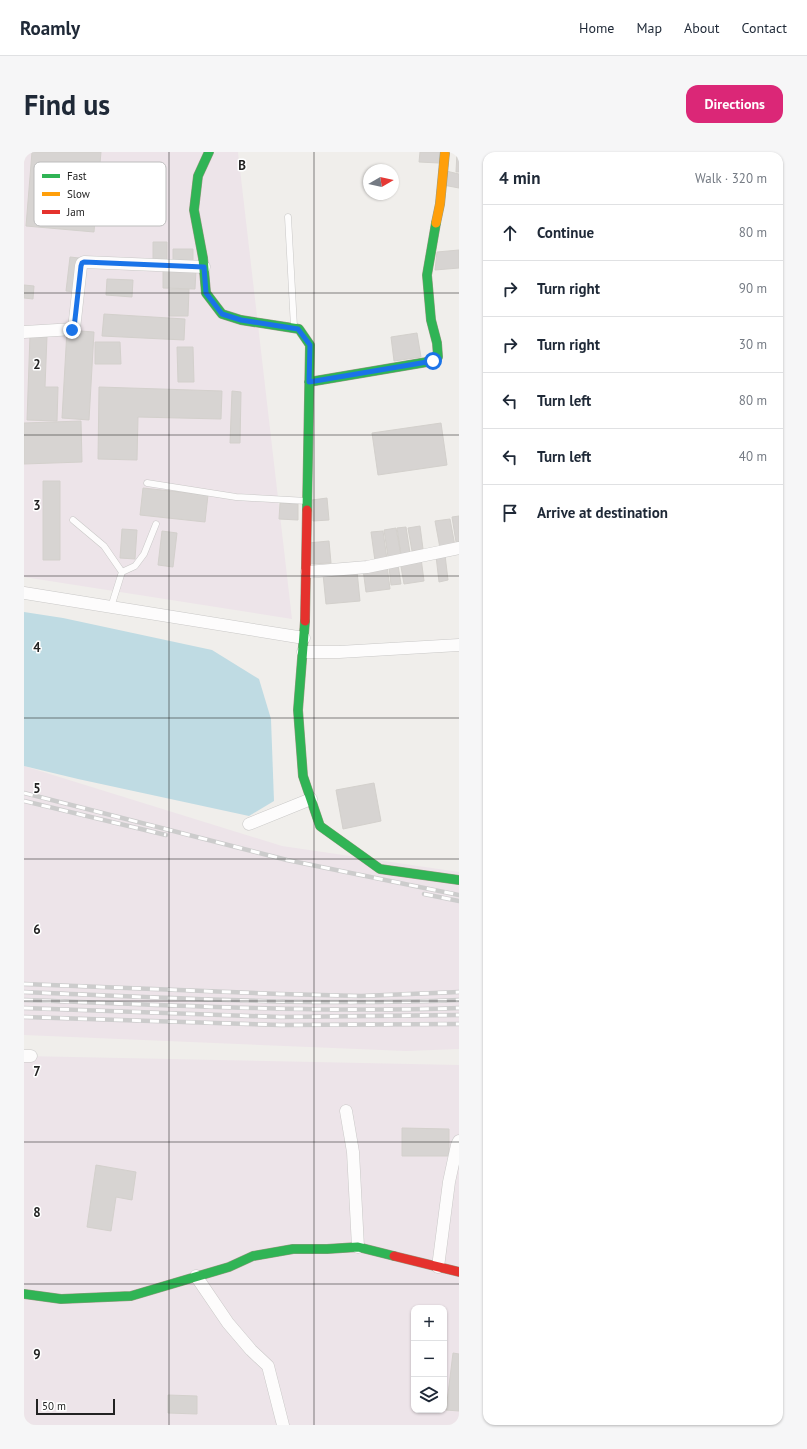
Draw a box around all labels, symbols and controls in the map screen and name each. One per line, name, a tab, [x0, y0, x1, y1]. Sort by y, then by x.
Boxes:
text: Roamly	[20, 16, 80, 40]
text: Home	[579, 19, 614, 37]
text: Map	[636, 19, 662, 37]
text: About	[684, 19, 720, 37]
text: Contact	[742, 19, 787, 37]
button: Directions	[686, 85, 783, 123]
text: Find us	[24, 86, 110, 123]
text: B	[238, 157, 246, 174]
legend	[34, 162, 166, 226]
north arrow	[363, 164, 399, 200]
text: 4 min	[499, 167, 540, 189]
text: Fast	[67, 169, 87, 183]
text: Walk · 320 m	[695, 170, 767, 187]
text: Slow	[67, 187, 90, 201]
text: Jam	[66, 205, 85, 219]
icon: ahead	[499, 222, 521, 244]
text: Continue	[537, 223, 594, 242]
text: 80 m	[739, 224, 767, 241]
icon: right	[499, 278, 521, 300]
text: Turn right	[537, 279, 600, 298]
text: 90 m	[739, 280, 767, 297]
route end	[63, 321, 81, 339]
icon: right	[499, 334, 521, 356]
text: Turn right	[537, 335, 600, 354]
text: 30 m	[739, 336, 767, 353]
route start	[424, 352, 442, 370]
text: 2	[33, 356, 41, 373]
icon: left	[499, 390, 521, 412]
text: Turn left	[537, 391, 591, 410]
text: 80 m	[739, 392, 767, 409]
icon: left	[499, 446, 521, 468]
text: Turn left	[537, 447, 591, 466]
text: 40 m	[739, 448, 767, 465]
text: 3	[33, 497, 41, 514]
icon: arrive	[499, 502, 521, 524]
text: Arrive at destination	[537, 503, 668, 522]
text: 4	[33, 639, 41, 656]
text: 5	[33, 780, 41, 797]
text: 6	[33, 921, 41, 938]
text: 7	[33, 1063, 41, 1080]
text: 8	[33, 1204, 41, 1221]
map controls	[411, 1305, 447, 1413]
button: +	[411, 1305, 447, 1341]
button: −	[411, 1341, 447, 1377]
text: 9	[33, 1346, 41, 1363]
button: layers	[411, 1377, 447, 1413]
scale bar	[36, 1397, 115, 1416]
text: 50 m	[42, 1399, 66, 1413]

